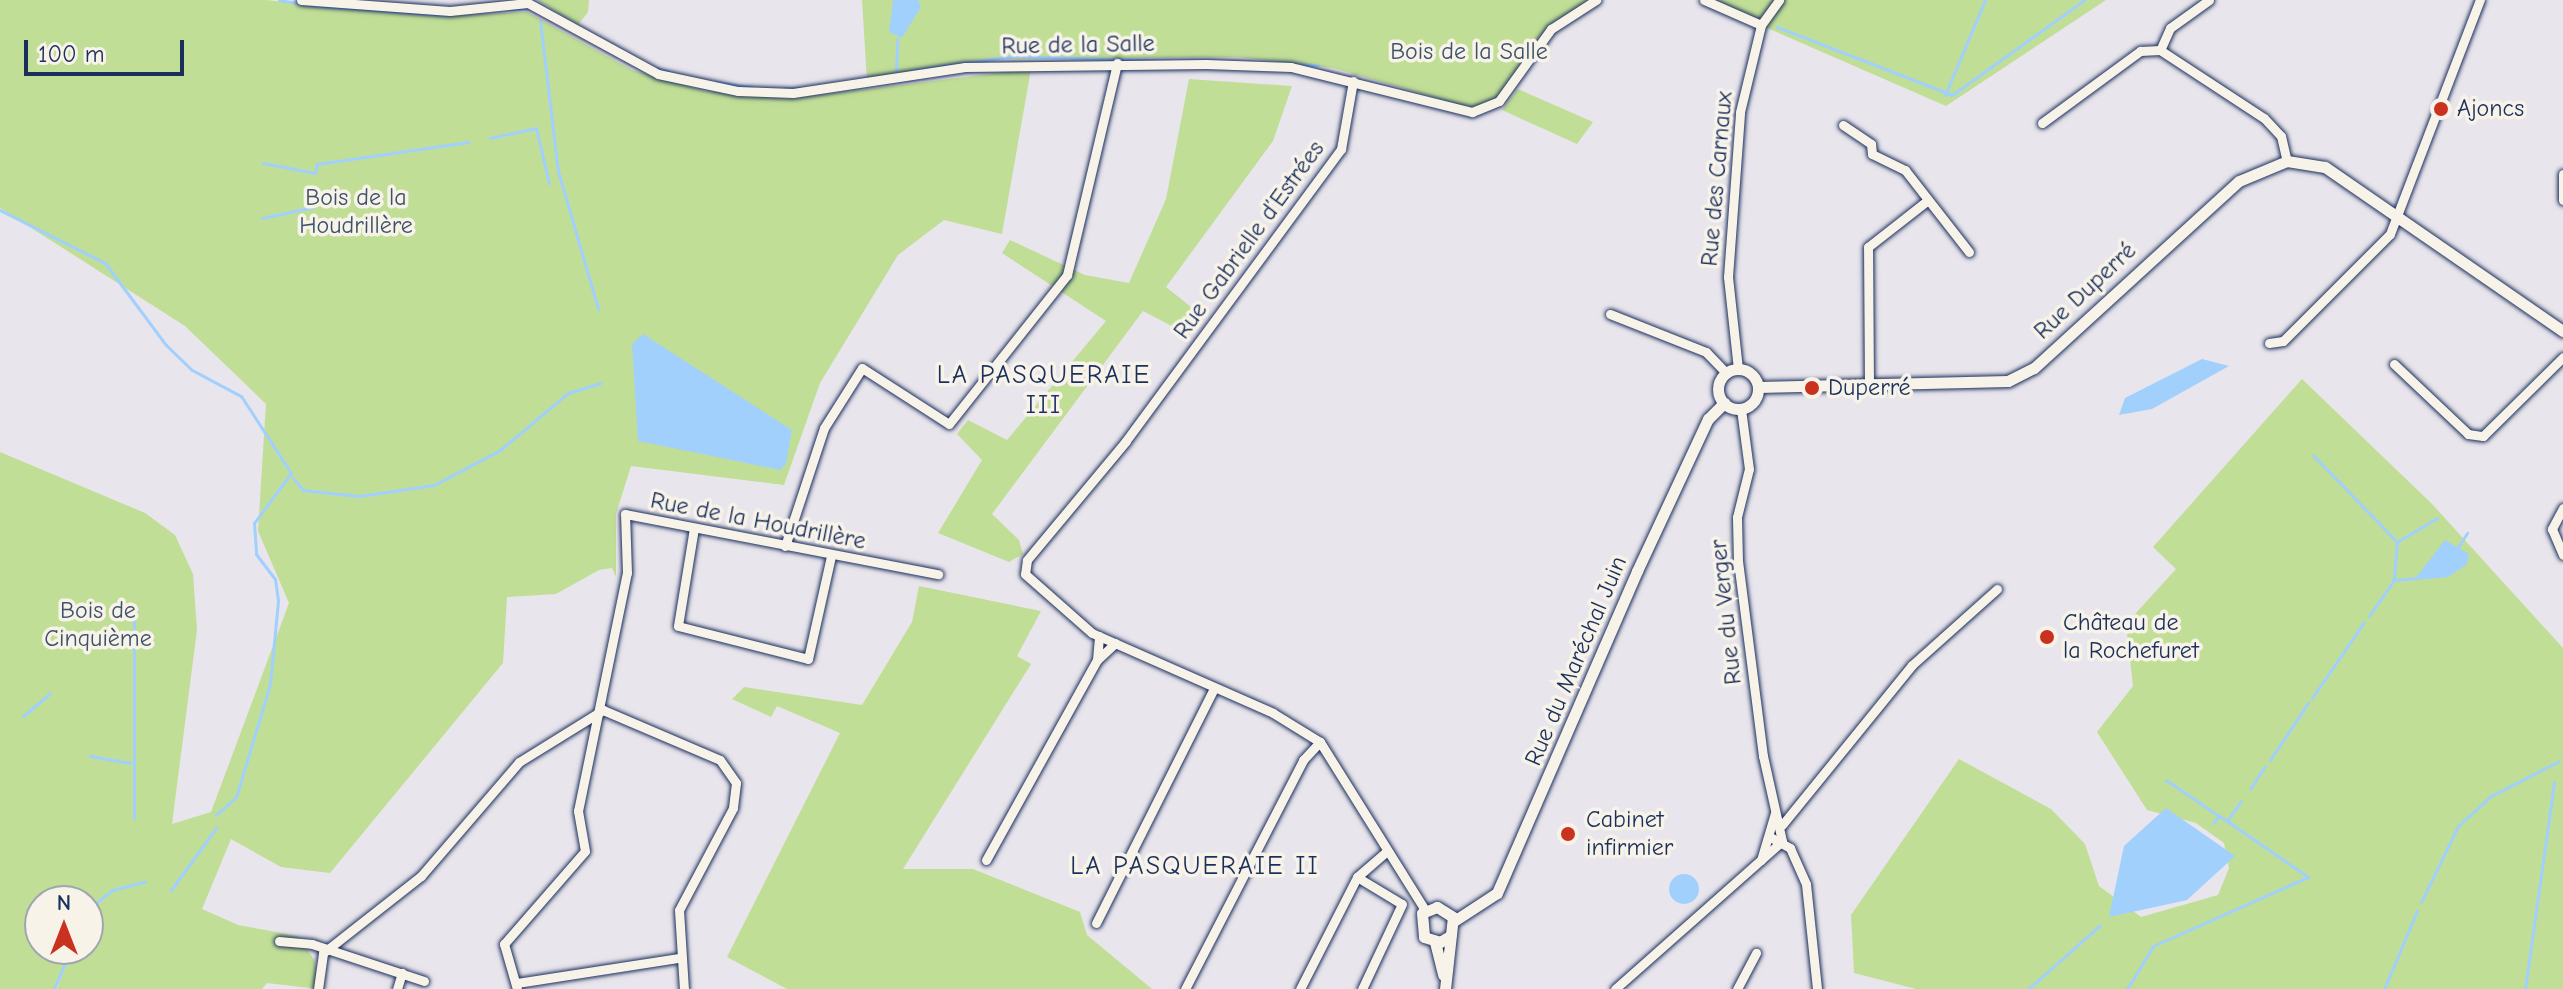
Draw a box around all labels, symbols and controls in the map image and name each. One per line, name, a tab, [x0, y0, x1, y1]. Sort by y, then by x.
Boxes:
scale bar	[28, 24, 188, 74]
street label: Rue de la Salle	[1001, 29, 1155, 61]
park label: Bois de la Salle	[1390, 38, 1548, 66]
text: 100 m	[38, 40, 105, 68]
street label: Rue des Carnaux	[1695, 90, 1739, 268]
place label: Ajoncs	[2457, 95, 2524, 123]
marker: Ajoncs	[2432, 100, 2450, 118]
street label: Rue Gabrielle d’Estrées	[1167, 135, 1331, 345]
park label: Bois de la Houdrillère	[299, 184, 413, 240]
street label: Rue Duperré	[2028, 236, 2142, 346]
district label: LA PASQUERAIE III	[937, 360, 1151, 422]
place label: Duperré	[1828, 374, 1910, 402]
marker: Duperré	[1803, 379, 1821, 397]
street label: Rue de la Houdrillère	[648, 486, 868, 556]
street label: Rue du Verger	[1704, 538, 1748, 686]
street label: Rue du Maréchal Juin	[1519, 552, 1633, 770]
park label: Bois de Cinquième	[44, 597, 152, 653]
place label: Château de la Rochefuret	[2063, 609, 2199, 665]
marker: Château de la Rochefuret	[2038, 628, 2056, 646]
place label: Cabinet infirmier	[1586, 806, 1673, 862]
marker: Cabinet infirmier	[1557, 823, 1579, 845]
district label: LA PASQUERAIE II	[1070, 851, 1320, 883]
north arrow	[24, 885, 104, 965]
text: N	[57, 890, 71, 916]

